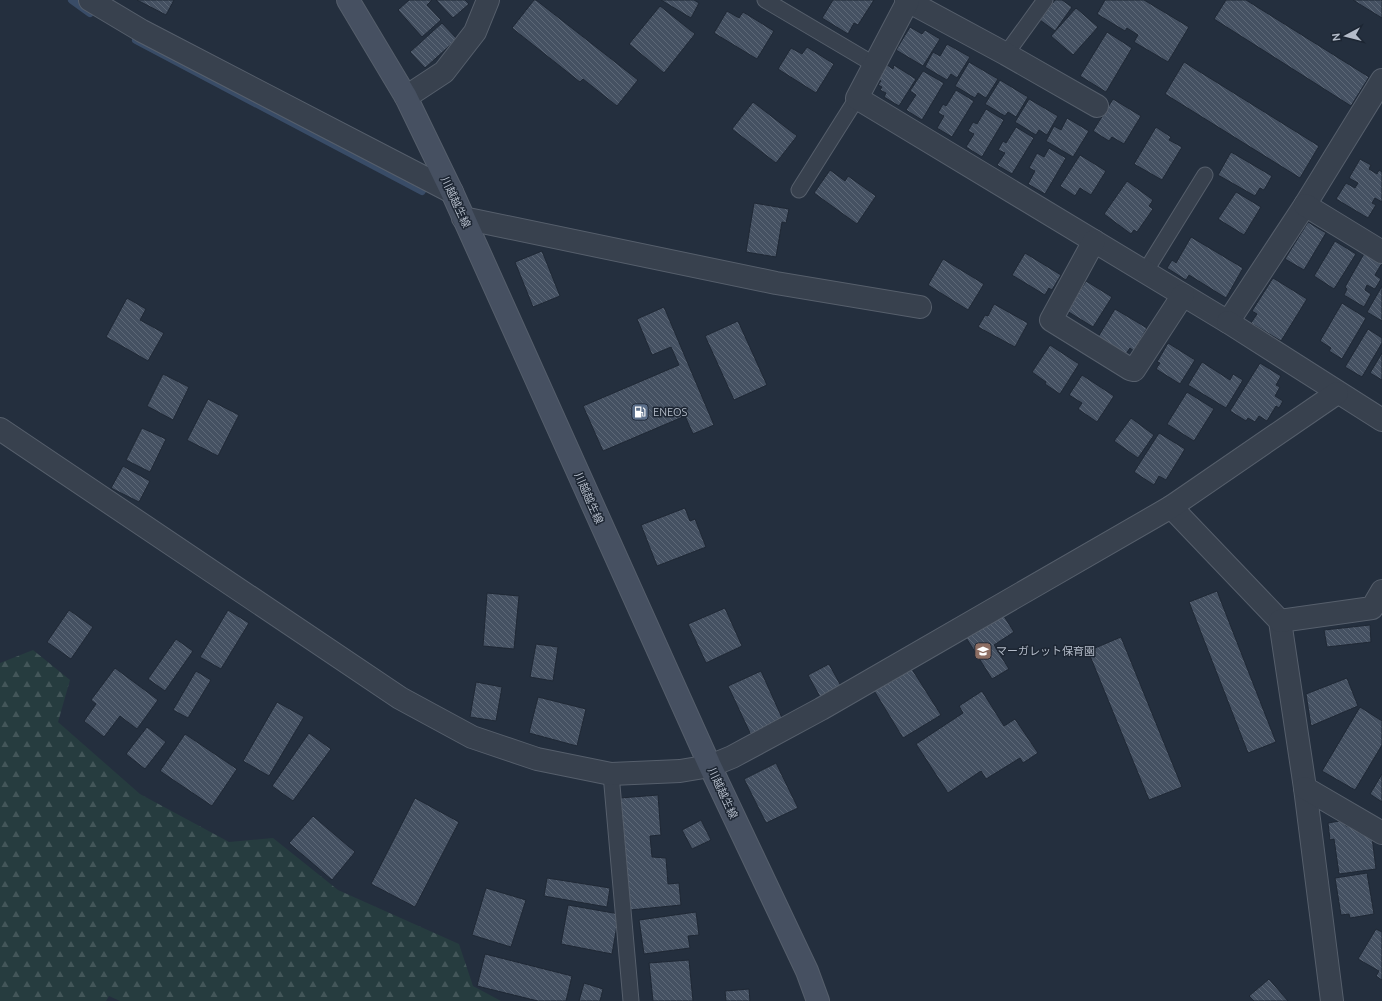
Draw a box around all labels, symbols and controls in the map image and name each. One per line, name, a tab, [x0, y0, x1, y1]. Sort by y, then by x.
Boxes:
north arrow	[1326, 16, 1366, 56]
text: N	[1330, 32, 1343, 42]
street label: 川越越生線	[439, 175, 473, 229]
fuel station icon: ENEOS	[630, 402, 650, 422]
place label: ENEOS	[653, 406, 688, 418]
street label: 川越越生線	[572, 470, 606, 526]
school or university icon: マーガレット保育園	[973, 641, 993, 661]
place label: マーガレット保育園	[996, 645, 1095, 657]
street label: 川越越生線	[706, 766, 740, 820]

